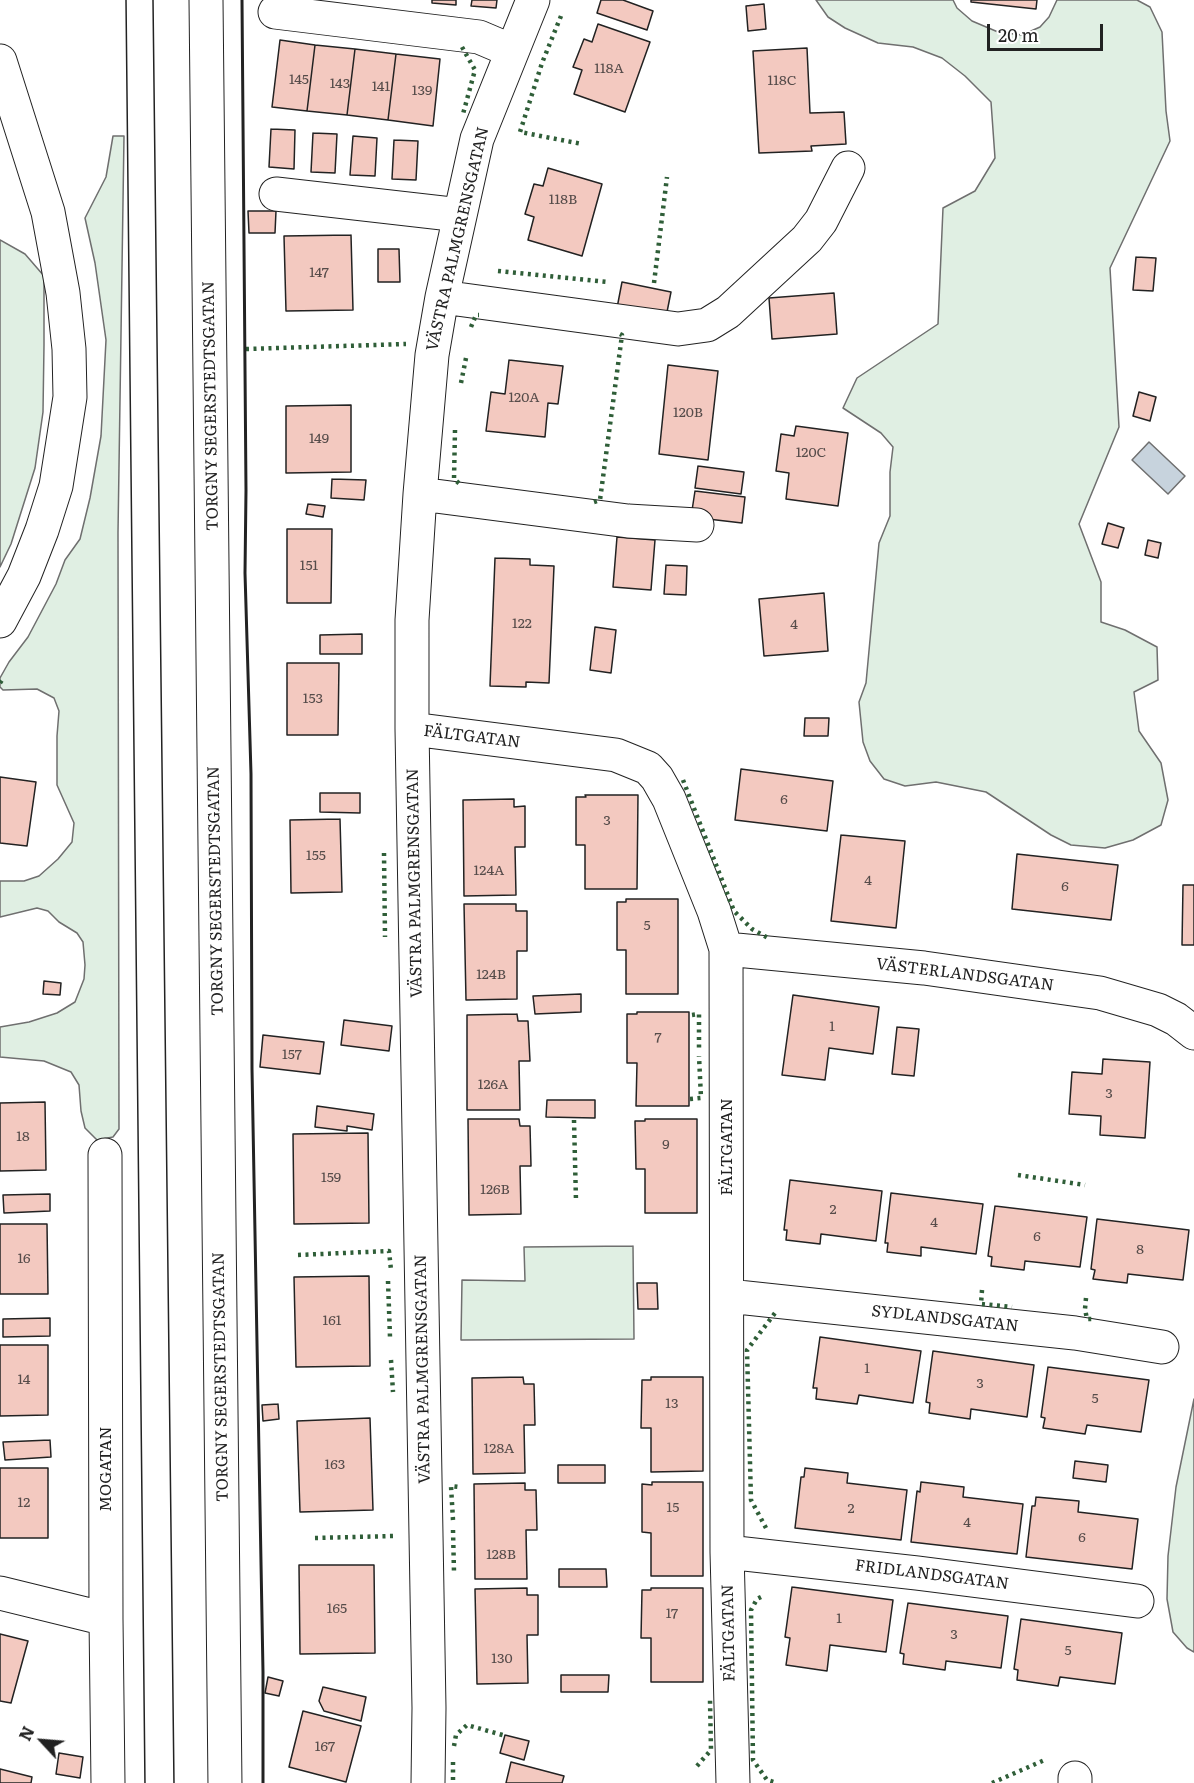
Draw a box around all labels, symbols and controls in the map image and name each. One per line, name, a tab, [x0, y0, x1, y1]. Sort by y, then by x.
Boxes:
scale bar	[990, 12, 1106, 50]
text: 20 m	[998, 21, 1039, 48]
house number: 118A	[594, 61, 624, 77]
house number: 145	[289, 72, 309, 88]
house number: 118C	[768, 73, 796, 89]
house number: 143	[330, 76, 350, 92]
house number: 141	[372, 79, 390, 95]
house number: 139	[412, 83, 432, 99]
street label: VÄSTRA PALMGRENSGATAN	[423, 125, 493, 353]
house number: 118B	[549, 192, 577, 208]
house number: 147	[309, 265, 329, 281]
street label: TORGNY SEGERSTEDTSGATAN	[199, 281, 223, 531]
house number: 120A	[508, 390, 540, 406]
house number: 120B	[673, 405, 703, 421]
house number: 149	[309, 431, 329, 447]
house number: 120C	[796, 445, 826, 461]
house number: 151	[300, 558, 318, 574]
house number: 122	[512, 616, 532, 632]
house number: 4	[790, 617, 798, 633]
house number: 153	[303, 691, 323, 707]
street label: FÄLTGATAN	[422, 722, 522, 752]
street label: TORGNY SEGERSTEDTSGATAN	[204, 766, 228, 1016]
street label: VÄSTRA PALMGRENSGATAN	[403, 768, 427, 998]
house number: 6	[780, 792, 788, 808]
house number: 3	[603, 813, 611, 829]
house number: 155	[306, 848, 326, 864]
house number: 124A	[474, 863, 504, 879]
house number: 4	[864, 873, 872, 889]
house number: 6	[1061, 879, 1069, 895]
house number: 5	[643, 918, 651, 934]
street label: VÄSTERLANDSGATAN	[875, 955, 1055, 995]
house number: 124B	[476, 967, 506, 983]
house number: 1	[829, 1019, 835, 1035]
house number: 7	[654, 1030, 662, 1046]
house number: 157	[282, 1047, 302, 1063]
house number: 126A	[478, 1077, 508, 1093]
house number: 3	[1105, 1086, 1113, 1102]
street label: FÄLTGATAN	[717, 1098, 737, 1196]
house number: 18	[16, 1129, 30, 1145]
house number: 9	[662, 1137, 670, 1153]
house number: 159	[321, 1170, 341, 1186]
house number: 126B	[480, 1182, 510, 1198]
house number: 2	[829, 1202, 837, 1218]
house number: 4	[930, 1215, 938, 1231]
house number: 6	[1033, 1229, 1041, 1245]
house number: 8	[1136, 1242, 1144, 1258]
house number: 16	[17, 1251, 31, 1267]
street label: TORGNY SEGERSTEDTSGATAN	[209, 1252, 233, 1502]
street label: VÄSTRA PALMGRENSGATAN	[411, 1254, 435, 1484]
street label: SYDLANDSGATAN	[871, 1302, 1019, 1336]
house number: 161	[323, 1313, 341, 1329]
house number: 1	[864, 1361, 870, 1377]
house number: 14	[18, 1372, 30, 1388]
house number: 3	[976, 1376, 984, 1392]
house number: 5	[1091, 1391, 1099, 1407]
house number: 13	[665, 1396, 679, 1412]
street label: MOGATAN	[96, 1426, 116, 1512]
house number: 128A	[484, 1441, 514, 1457]
house number: 163	[325, 1457, 345, 1473]
house number: 12	[18, 1495, 30, 1511]
house number: 15	[667, 1500, 679, 1516]
house number: 2	[847, 1501, 855, 1517]
house number: 4	[963, 1515, 971, 1531]
house number: 6	[1078, 1530, 1086, 1546]
house number: 128B	[486, 1547, 516, 1563]
street label: FRIDLANDSGATAN	[854, 1556, 1010, 1594]
street label: FÄLTGATAN	[719, 1584, 739, 1682]
house number: 165	[327, 1601, 347, 1617]
house number: 17	[666, 1606, 678, 1622]
house number: 1	[836, 1611, 842, 1627]
house number: 3	[950, 1627, 958, 1643]
house number: 5	[1064, 1643, 1072, 1659]
house number: 130	[491, 1651, 513, 1667]
north arrow	[12, 1711, 72, 1771]
text: N	[12, 1722, 40, 1744]
house number: 167	[315, 1739, 335, 1755]

